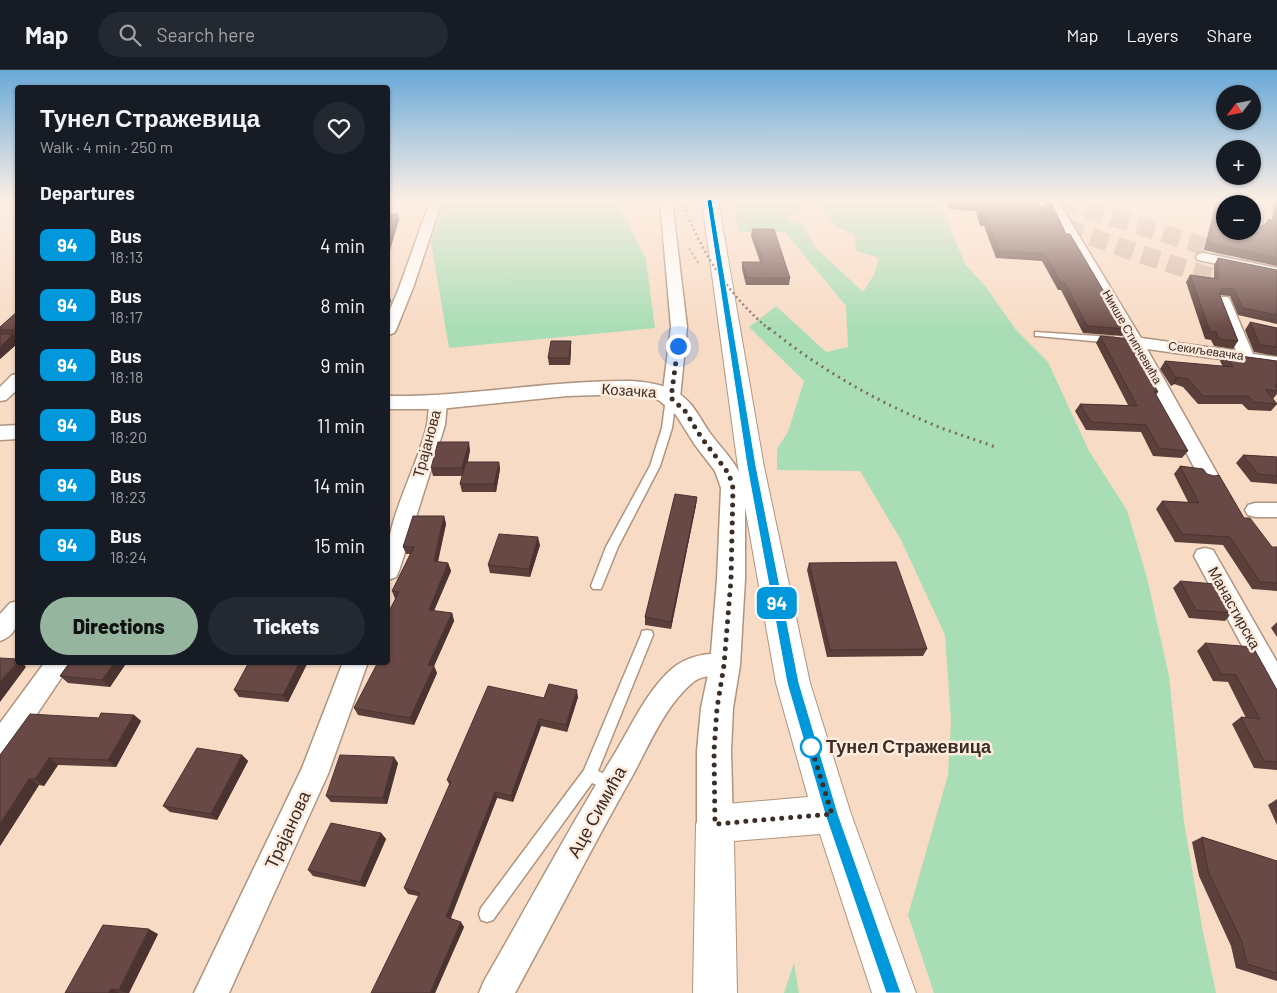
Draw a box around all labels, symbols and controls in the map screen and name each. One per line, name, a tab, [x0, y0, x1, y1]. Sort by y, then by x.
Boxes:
search box	[98, 12, 448, 57]
text: Map	[25, 20, 68, 49]
icon: search	[116, 21, 144, 49]
text: Search here	[156, 23, 255, 46]
text: Map	[1066, 24, 1098, 46]
text: Layers	[1126, 24, 1179, 46]
text: Share	[1207, 24, 1252, 46]
north arrow	[1216, 85, 1261, 130]
map controls	[1216, 85, 1261, 240]
button: heart	[313, 102, 365, 154]
text: Тунел Стражевица	[40, 103, 260, 132]
text: Walk · 4 min · 250 m	[40, 137, 173, 156]
button: +	[1216, 140, 1261, 185]
text: Departures	[40, 181, 135, 204]
button: −	[1216, 195, 1261, 240]
text: Bus	[110, 224, 142, 247]
text: 94	[57, 234, 78, 256]
text: 4 min	[320, 234, 365, 257]
text: 18:13	[110, 247, 143, 266]
text: Bus	[110, 284, 142, 307]
street label: Никше Стипчевића	[1100, 287, 1166, 386]
text: 94	[57, 294, 78, 316]
text: 8 min	[321, 294, 365, 317]
text: 18:17	[110, 307, 143, 326]
your location	[666, 334, 691, 359]
street label: Секиљевачка	[1168, 338, 1245, 362]
text: Bus	[110, 344, 142, 367]
text: 94	[57, 354, 78, 376]
text: 9 min	[321, 354, 365, 377]
text: 18:18	[110, 367, 143, 386]
street label: Козачка	[601, 379, 658, 401]
text: Bus	[110, 404, 142, 427]
street label: Трајанова	[408, 407, 444, 480]
text: 94	[57, 414, 78, 436]
text: 11 min	[317, 414, 365, 437]
text: 18:20	[110, 427, 147, 446]
text: Bus	[110, 464, 142, 487]
text: 94	[57, 474, 78, 496]
text: 14 min	[313, 474, 365, 497]
text: 18:23	[110, 487, 146, 506]
text: Bus	[110, 524, 142, 547]
text: 94	[57, 534, 78, 556]
text: 15 min	[314, 534, 365, 557]
text: 18:24	[110, 547, 147, 566]
street label: Манастирска	[1205, 563, 1265, 652]
line badge: 94	[754, 587, 800, 619]
text: 94	[767, 592, 787, 614]
button: Directions	[40, 597, 198, 655]
button: Tickets	[208, 597, 365, 655]
place label: Тунел Стражевица	[826, 735, 992, 757]
marker: Тунел Стражевица	[800, 736, 822, 758]
street label: Аце Симића	[562, 761, 631, 861]
street label: Трајанова	[260, 786, 315, 872]

